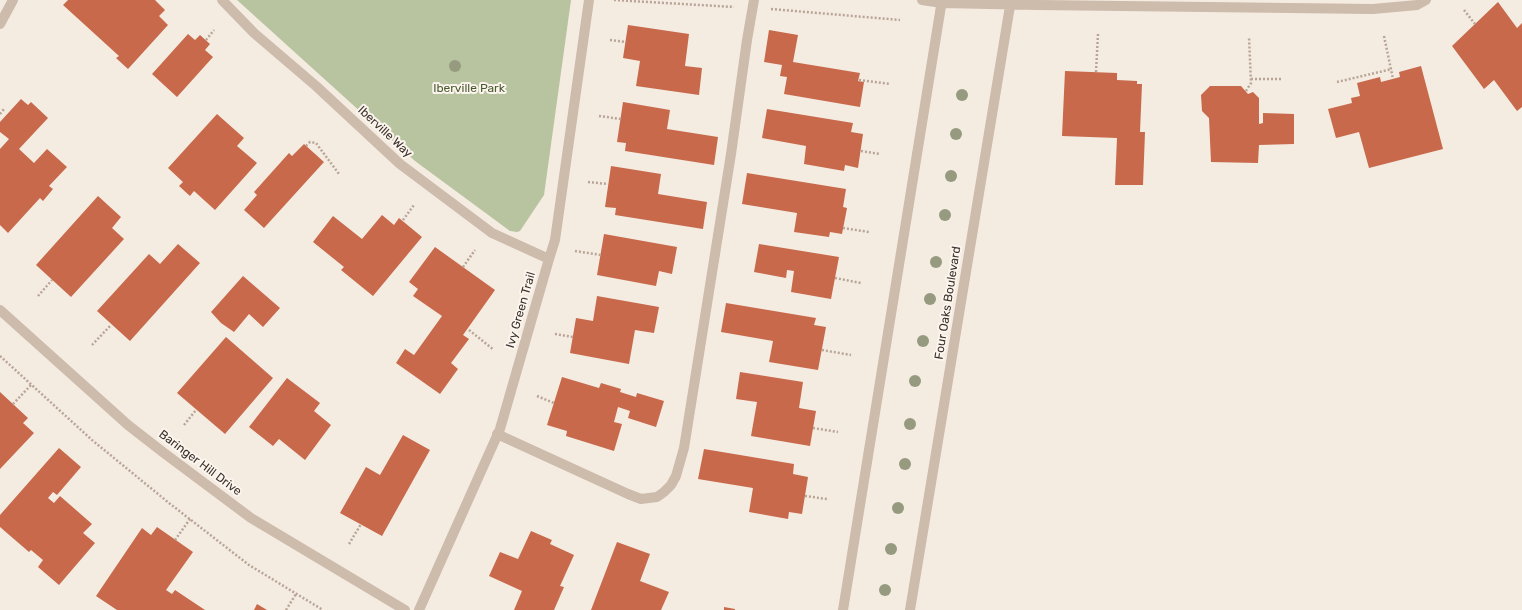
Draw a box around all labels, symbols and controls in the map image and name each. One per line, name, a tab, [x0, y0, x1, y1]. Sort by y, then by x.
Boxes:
park label: Iberville Park	[433, 82, 505, 96]
street label: Iberville Way	[355, 103, 415, 161]
street label: Four Oaks Boulevard	[932, 245, 964, 361]
street label: Ivy Green Trail	[503, 270, 539, 350]
street label: Baringer Hill Drive	[156, 427, 244, 499]

